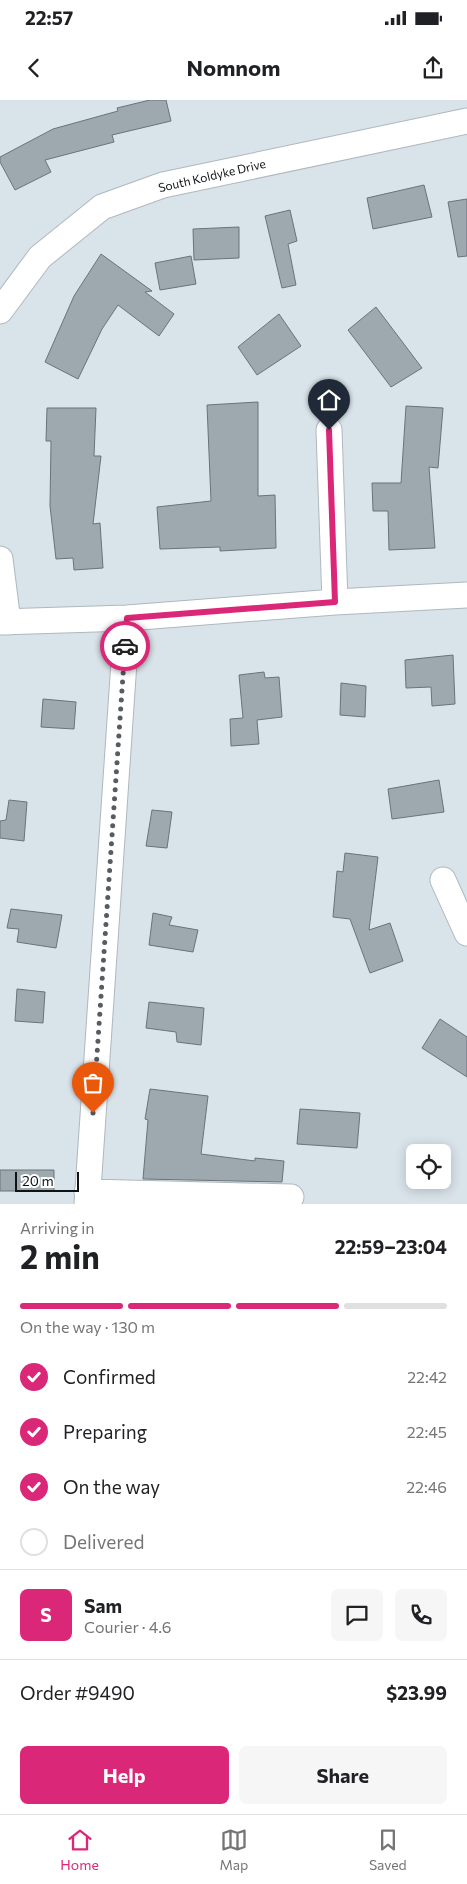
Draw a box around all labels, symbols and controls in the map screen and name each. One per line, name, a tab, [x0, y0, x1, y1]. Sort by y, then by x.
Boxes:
text: 22:57	[25, 6, 73, 29]
icon: back	[20, 54, 48, 82]
text: Nomnom	[187, 54, 280, 81]
icon: share	[419, 54, 447, 82]
street label: South Koldyke Drive	[157, 156, 267, 194]
pin	[308, 379, 350, 430]
icon: home	[315, 386, 343, 414]
courier	[100, 621, 150, 671]
icon: car	[111, 632, 139, 660]
pin	[72, 1062, 114, 1113]
icon: bag	[79, 1069, 107, 1097]
map controls	[406, 1144, 451, 1189]
button: locate	[406, 1144, 451, 1189]
scale bar	[15, 1169, 79, 1192]
text: 20 m	[22, 1172, 54, 1189]
text: Arriving in	[20, 1218, 94, 1237]
text: 22:59–23:04	[335, 1235, 447, 1258]
text: 2 min	[20, 1236, 100, 1276]
text: On the way · 130 m	[20, 1317, 155, 1336]
icon: check	[20, 1363, 48, 1391]
text: Confirmed	[63, 1365, 156, 1388]
text: 22:42	[407, 1367, 447, 1386]
icon: check	[20, 1418, 48, 1446]
text: Preparing	[63, 1420, 147, 1443]
text: 22:45	[407, 1422, 447, 1441]
icon: check	[20, 1473, 48, 1501]
text: On the way	[63, 1475, 160, 1498]
text: 22:46	[406, 1477, 447, 1496]
text: Delivered	[63, 1530, 144, 1553]
button: chat	[331, 1589, 383, 1641]
button: phone	[395, 1589, 447, 1641]
text: Sam	[84, 1594, 122, 1617]
text: S	[40, 1603, 52, 1626]
text: Courier · 4.6	[84, 1617, 171, 1636]
text: Order #9490	[20, 1681, 135, 1704]
text: $23.99	[386, 1681, 447, 1704]
button: Help	[20, 1746, 229, 1804]
button: Share	[239, 1746, 447, 1804]
tab: Home	[60, 1826, 99, 1873]
tab: Map	[219, 1826, 248, 1873]
tab: Saved	[369, 1826, 407, 1873]

